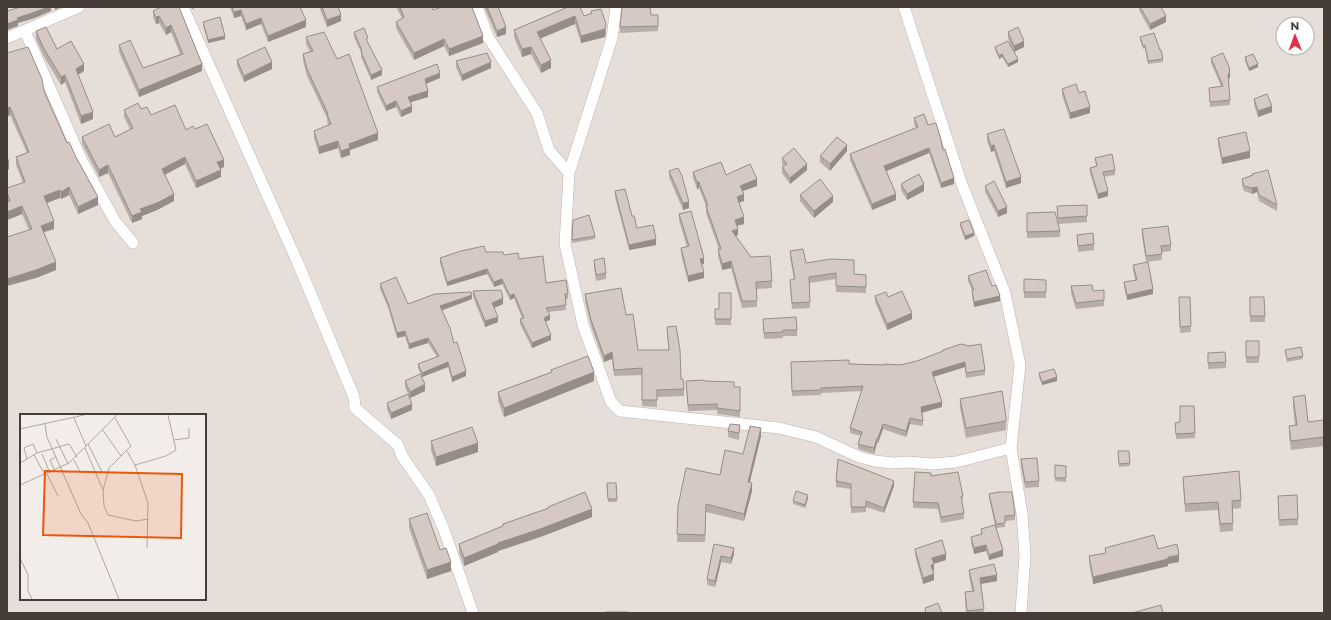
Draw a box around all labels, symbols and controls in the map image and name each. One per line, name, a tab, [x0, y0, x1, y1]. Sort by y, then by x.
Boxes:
north arrow	[1275, 16, 1315, 56]
text: N	[1290, 19, 1299, 33]
inset map	[20, 414, 206, 600]

